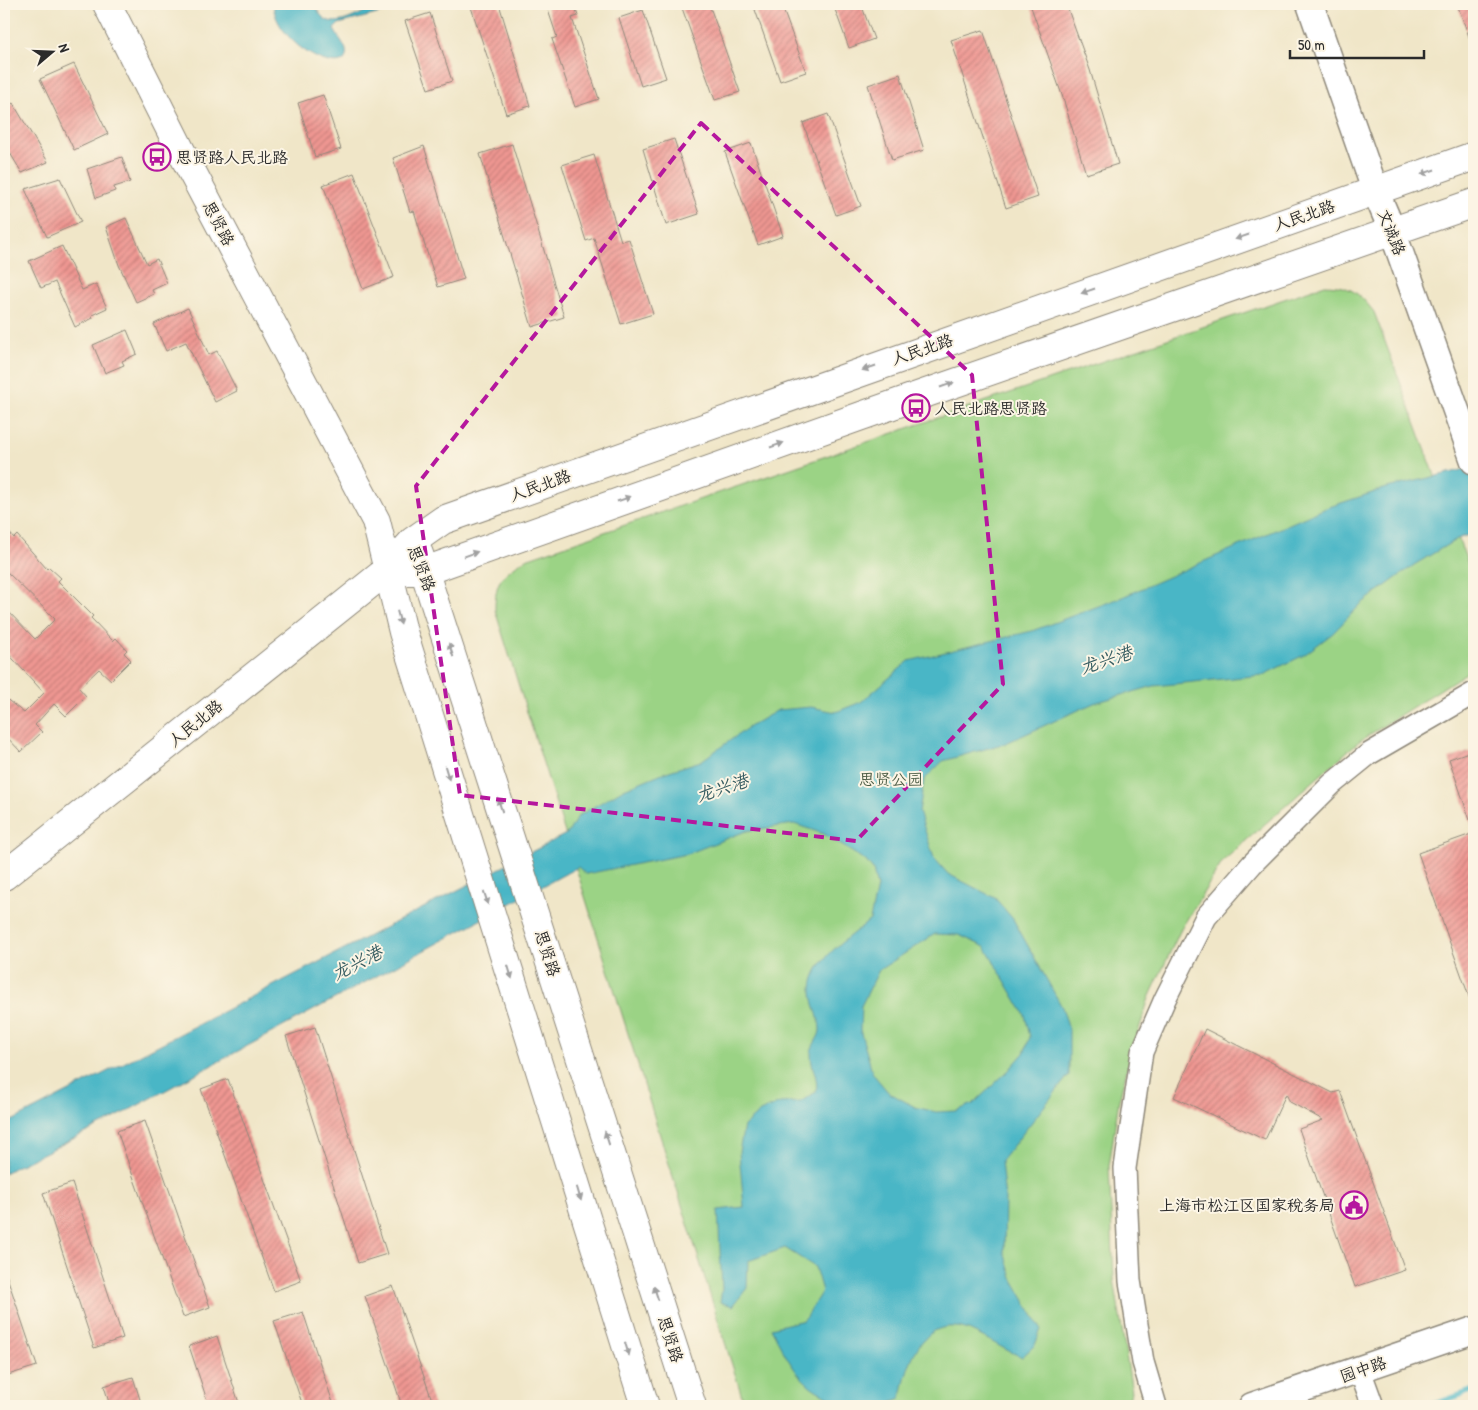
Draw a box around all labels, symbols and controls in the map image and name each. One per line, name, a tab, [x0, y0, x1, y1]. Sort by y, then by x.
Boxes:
north arrow	[28, 28, 78, 78]
scale bar	[1290, 28, 1424, 60]
text: 50 m	[1298, 34, 1325, 55]
text: N	[55, 41, 75, 55]
bus stop icon: 思贤路人民北路	[142, 142, 172, 172]
place label: 思贤路人民北路	[176, 146, 288, 168]
one-way arrow	[1420, 168, 1435, 176]
street label: 人民北路	[1270, 194, 1338, 236]
street label: 思贤路	[198, 197, 240, 249]
street label: 文诚路	[1373, 206, 1411, 258]
one-way arrow	[1234, 234, 1249, 241]
one-way arrow	[1081, 288, 1096, 295]
street label: 人民北路	[888, 328, 956, 370]
one-way arrow	[861, 364, 876, 372]
one-way arrow	[940, 381, 955, 389]
bus stop icon: 人民北路思贤路	[901, 393, 931, 423]
place label: 人民北路思贤路	[935, 397, 1047, 419]
one-way arrow	[770, 441, 785, 448]
street label: 人民北路	[506, 464, 574, 506]
one-way arrow	[617, 495, 632, 503]
street label: 思贤路	[403, 542, 441, 594]
one-way arrow	[464, 550, 479, 558]
one-way arrow	[395, 611, 403, 626]
water label: 龙兴港	[1076, 639, 1137, 680]
one-way arrow	[446, 642, 454, 657]
street label: 人民北路	[163, 694, 227, 752]
one-way arrow	[444, 766, 451, 781]
water label: 龙兴港	[692, 767, 753, 808]
park label: 思贤公园	[859, 768, 923, 790]
one-way arrow	[496, 797, 503, 812]
one-way arrow	[483, 891, 491, 906]
street label: 思贤路	[530, 927, 566, 979]
water label: 龙兴港	[327, 938, 388, 986]
one-way arrow	[506, 964, 514, 979]
one-way arrow	[602, 1131, 610, 1146]
one-way arrow	[575, 1186, 583, 1201]
public building icon: 上海市松江区国家税务局	[1339, 1190, 1369, 1220]
place label: 上海市松江区国家税务局	[1159, 1194, 1335, 1216]
one-way arrow	[652, 1285, 660, 1300]
street label: 思贤路	[653, 1313, 689, 1365]
one-way arrow	[624, 1342, 632, 1357]
street label: 园中路	[1337, 1351, 1389, 1387]

